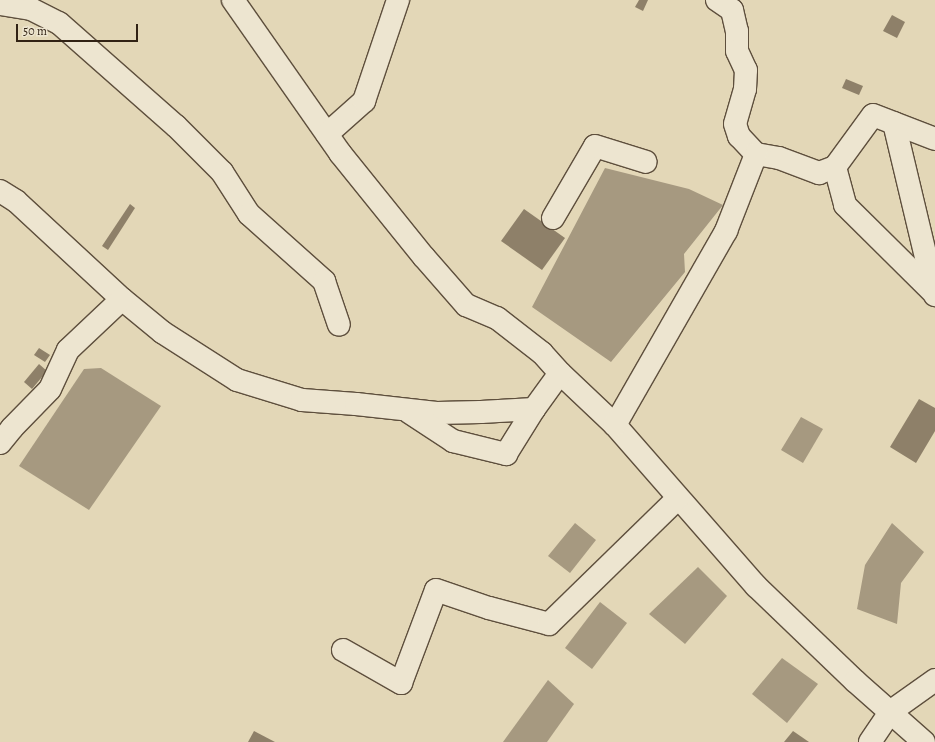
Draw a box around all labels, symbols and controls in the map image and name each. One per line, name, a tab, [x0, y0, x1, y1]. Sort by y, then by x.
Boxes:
scale bar	[18, 16, 140, 42]
text: 50 m	[23, 23, 47, 39]

